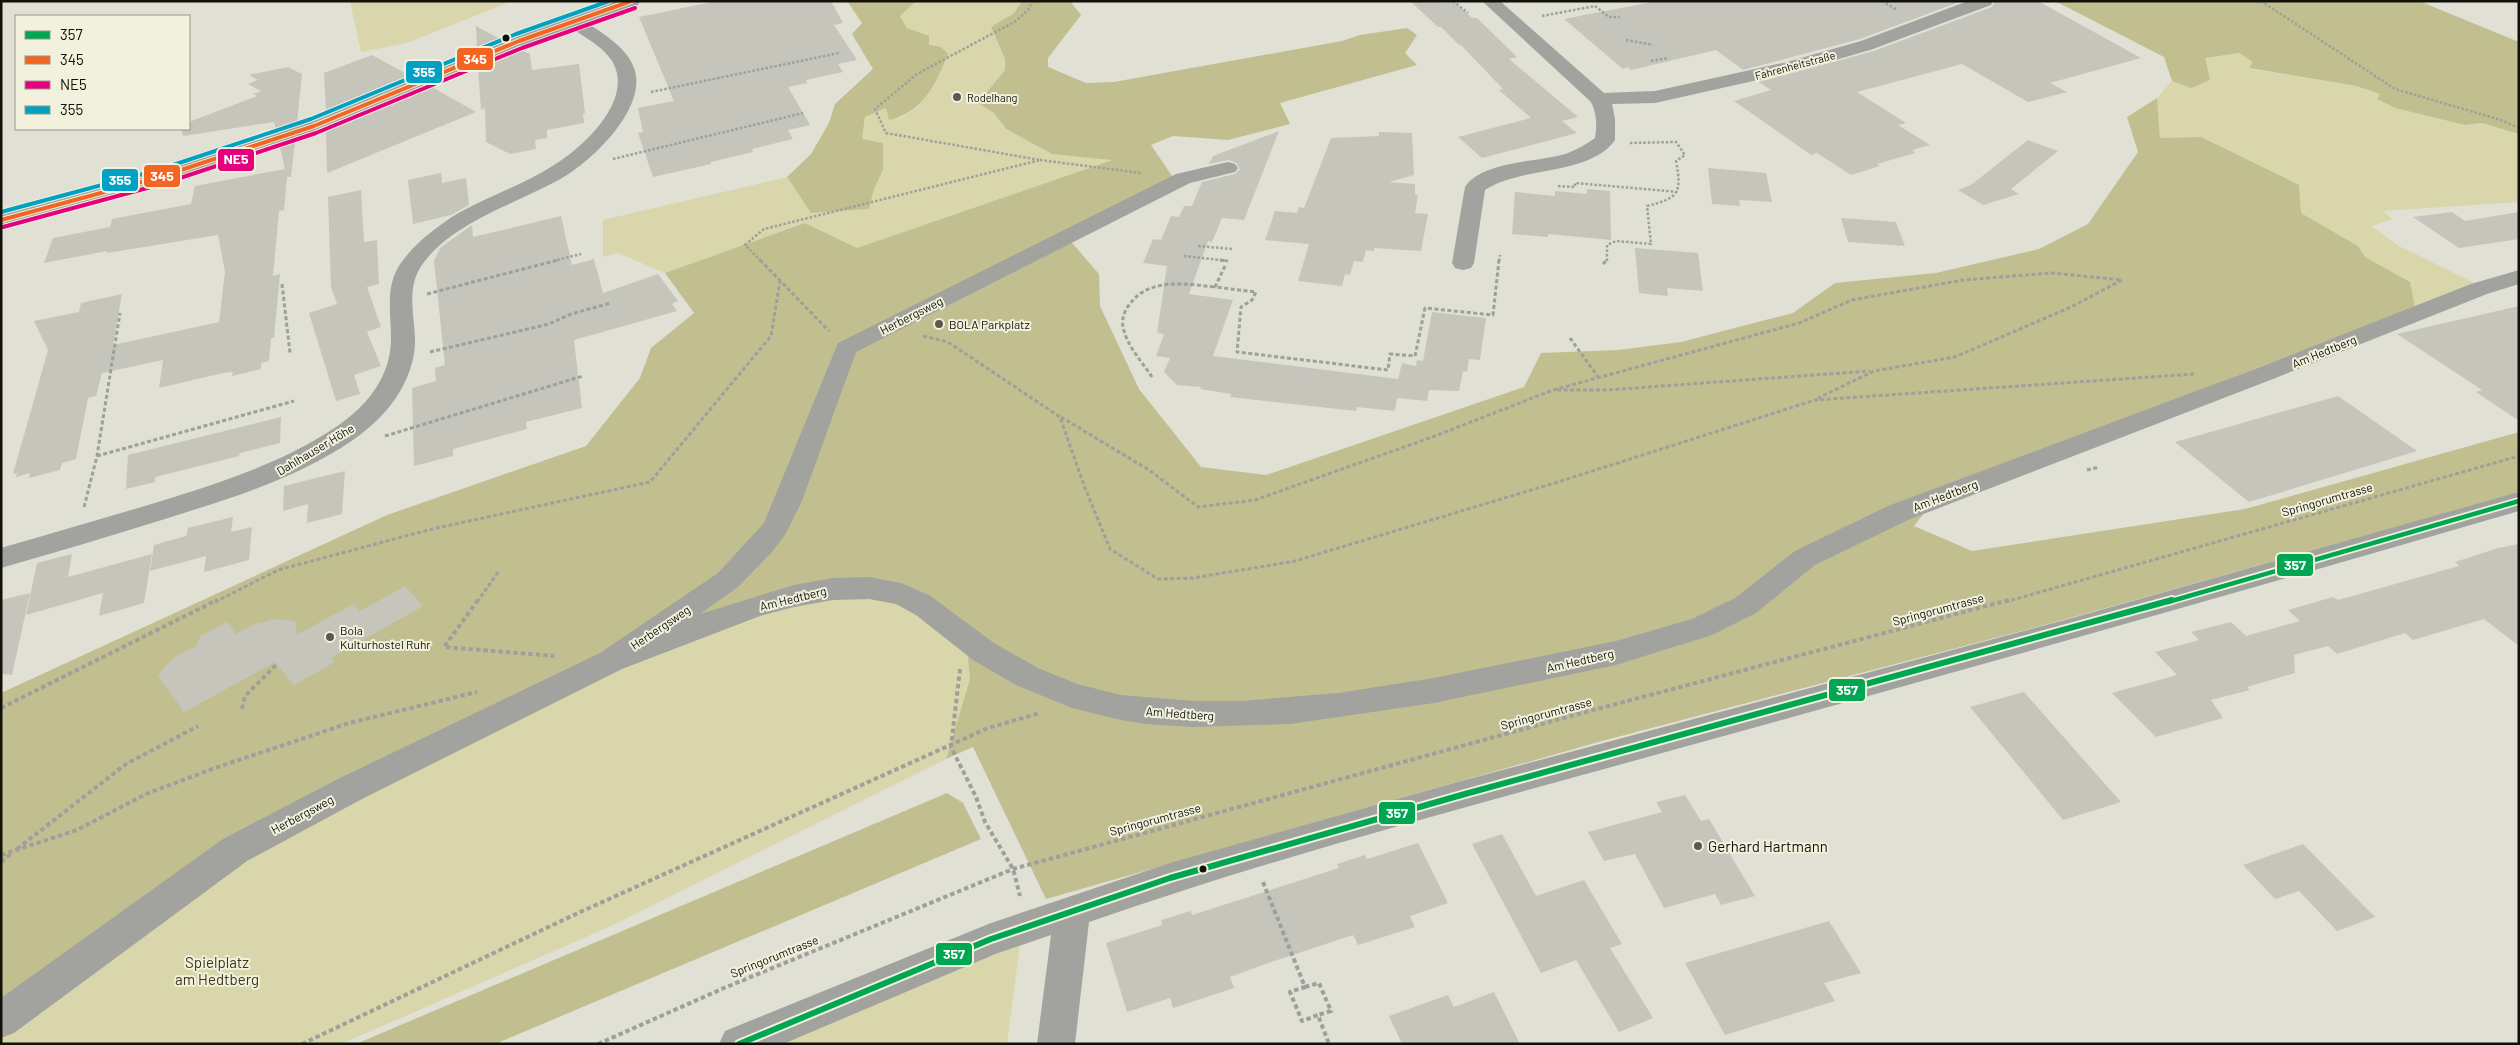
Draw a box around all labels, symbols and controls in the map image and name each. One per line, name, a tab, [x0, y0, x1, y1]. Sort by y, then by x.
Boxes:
legend	[15, 15, 190, 130]
text: 357	[60, 25, 83, 43]
unlabelled marker	[501, 33, 511, 43]
line badge: 345	[456, 47, 494, 71]
street label: Fahrenheitstraße	[1753, 48, 1837, 82]
text: 345	[60, 50, 84, 68]
text: 345	[463, 50, 487, 67]
line badge: 355	[405, 60, 443, 84]
text: 355	[413, 63, 436, 80]
text: NE5	[60, 75, 87, 93]
marker: Rodelhang	[951, 91, 963, 103]
place label: Rodelhang	[967, 91, 1018, 104]
text: 355	[60, 100, 83, 118]
line badge: NE5	[217, 148, 255, 172]
text: NE5	[224, 150, 249, 167]
line badge: 345	[143, 164, 181, 188]
text: 345	[150, 167, 174, 184]
line badge: 355	[101, 168, 139, 192]
text: 355	[109, 171, 132, 188]
street label: Herbergsweg	[877, 293, 945, 337]
place label: BOLA Parkplatz	[949, 317, 1030, 331]
marker: BOLA Parkplatz	[933, 318, 945, 330]
street label: Am Hedtberg	[2290, 332, 2358, 370]
street label: Dahlhauser Höhe	[274, 420, 356, 478]
street label: Am Hedtberg	[1911, 476, 1979, 514]
street label: Springorumtrasse	[2280, 479, 2374, 519]
line badge: 357	[2276, 553, 2314, 577]
text: 357	[2284, 556, 2306, 573]
street label: Am Hedtberg	[758, 583, 828, 613]
street label: Springorumtrasse	[1891, 590, 1985, 628]
street label: Herbergsweg	[628, 602, 692, 652]
place label: Bola Kulturhostel Ruhr	[340, 623, 431, 651]
marker: Bola Kulturhostel Ruhr	[324, 631, 336, 643]
street label: Am Hedtberg	[1545, 645, 1615, 675]
line badge: 357	[1828, 678, 1866, 702]
text: 357	[1836, 681, 1858, 698]
street label: Springorumtrasse	[1499, 694, 1593, 732]
street label: Am Hedtberg	[1145, 704, 1215, 722]
street label: Herbergsweg	[268, 792, 336, 836]
street label: Springorumtrasse	[1108, 800, 1202, 838]
line badge: 357	[1378, 801, 1416, 825]
text: 357	[1386, 804, 1408, 821]
place label: Gerhard Hartmann	[1708, 837, 1828, 855]
marker: Gerhard Hartmann	[1692, 840, 1704, 852]
unlabelled marker	[1198, 864, 1208, 874]
street label: Springorumtrasse	[728, 932, 820, 980]
line badge: 357	[935, 942, 973, 966]
text: 357	[943, 945, 965, 962]
park label: Spielplatz am Hedtberg	[175, 953, 259, 988]

